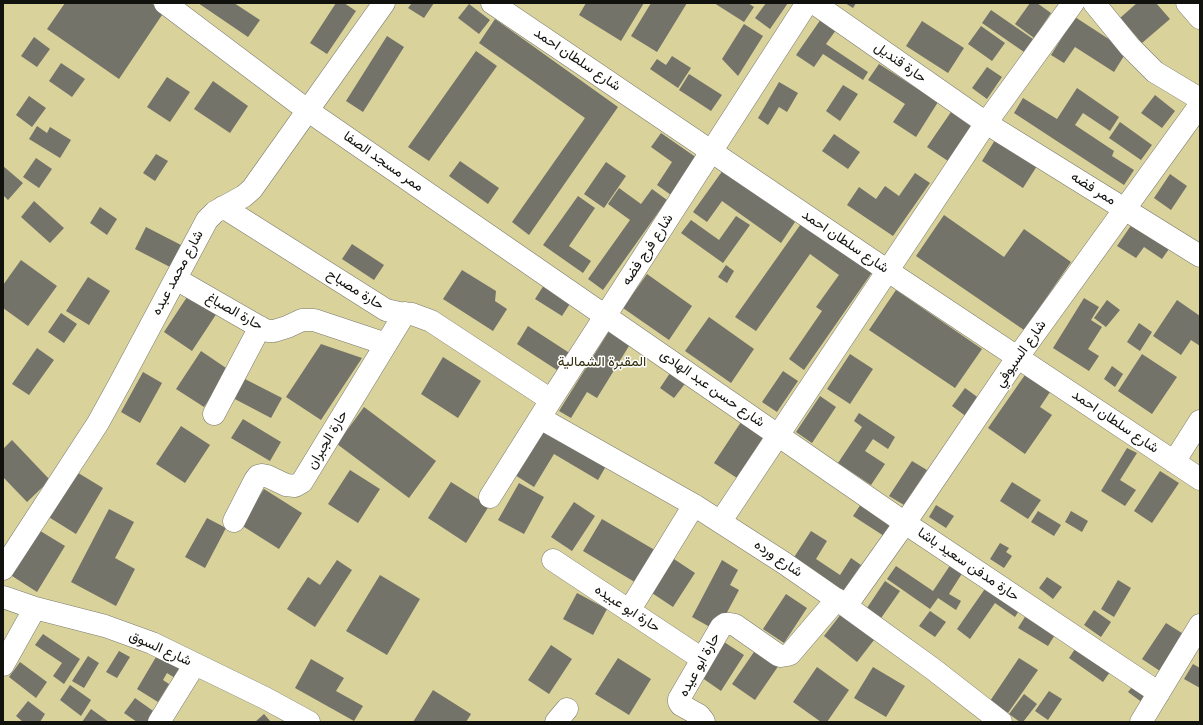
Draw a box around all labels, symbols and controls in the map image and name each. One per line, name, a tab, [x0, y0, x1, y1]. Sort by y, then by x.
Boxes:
street label: شارع سلطان احمد	[530, 25, 624, 95]
street label: حارة قنديل	[871, 39, 929, 87]
street label: ممر مسجد الصفا	[340, 128, 426, 196]
street label: ممر فضه	[1067, 169, 1119, 209]
street label: شارع سلطان احمد	[798, 207, 892, 277]
street label: شارع فرج فضه	[619, 211, 677, 289]
street label: شارع محمد عبده	[149, 228, 207, 318]
street label: حارة مصباح	[323, 266, 387, 314]
street label: حارة الصباغ	[203, 289, 265, 335]
street label: شارع السيوفي	[992, 317, 1050, 391]
street label: شارع حسن عبد الهادى	[656, 347, 768, 431]
park label: المقبرة الشمالية	[558, 354, 646, 370]
street label: شارع سلطان احمد	[1068, 387, 1162, 457]
street label: حارة الجبران	[304, 408, 352, 472]
street label: حارة مدفن سعيد باشا	[914, 525, 1022, 605]
street label: شارع ورده	[751, 537, 805, 581]
street label: حارة ابو عبيده	[591, 582, 663, 636]
street label: شارع السوق	[126, 628, 194, 670]
street label: حارة ابو عيده	[676, 630, 724, 700]

